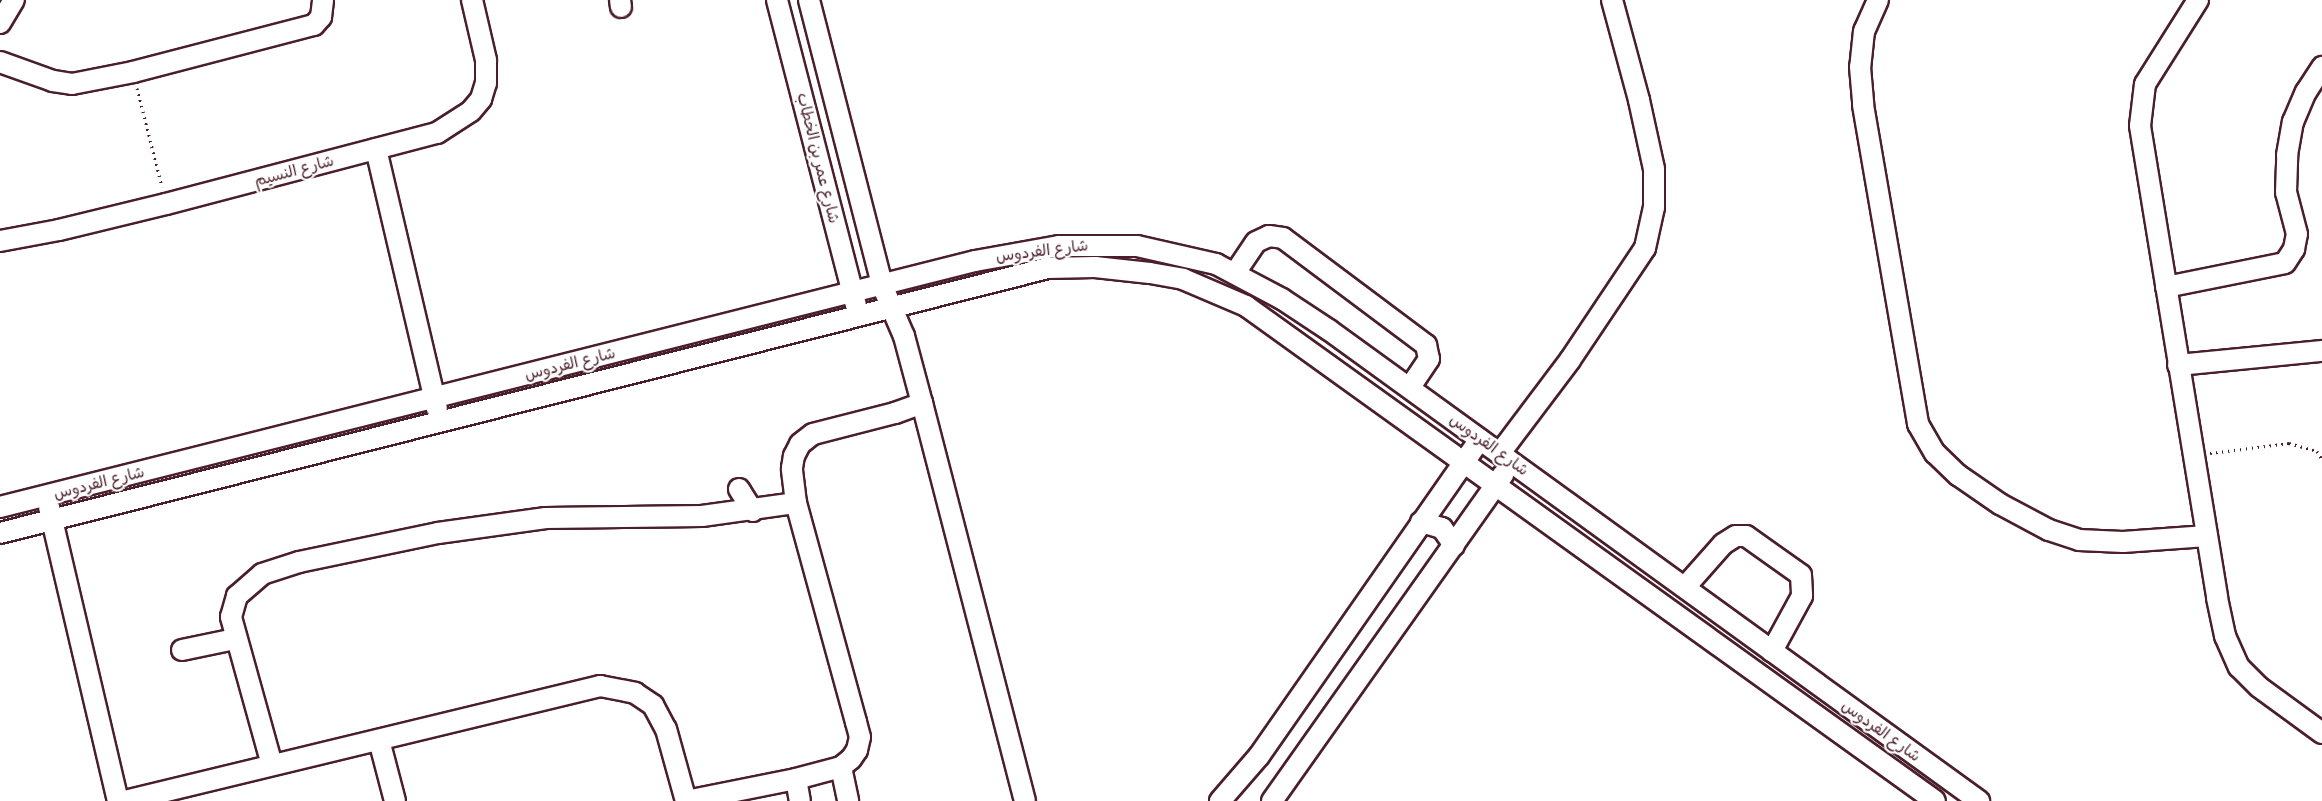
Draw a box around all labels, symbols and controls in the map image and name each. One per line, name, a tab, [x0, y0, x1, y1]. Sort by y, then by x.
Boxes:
street label: شارع عمر بن الخطاب	[793, 91, 843, 225]
street label: شارع النسيم	[252, 151, 336, 191]
street label: شارع الفردوس	[995, 236, 1089, 266]
street label: شارع الفردوس	[523, 343, 617, 385]
street label: شارع الفردوس	[1446, 410, 1532, 480]
street label: شارع الفردوس	[52, 462, 146, 504]
street label: شارع الفردوس	[1838, 696, 1924, 766]

